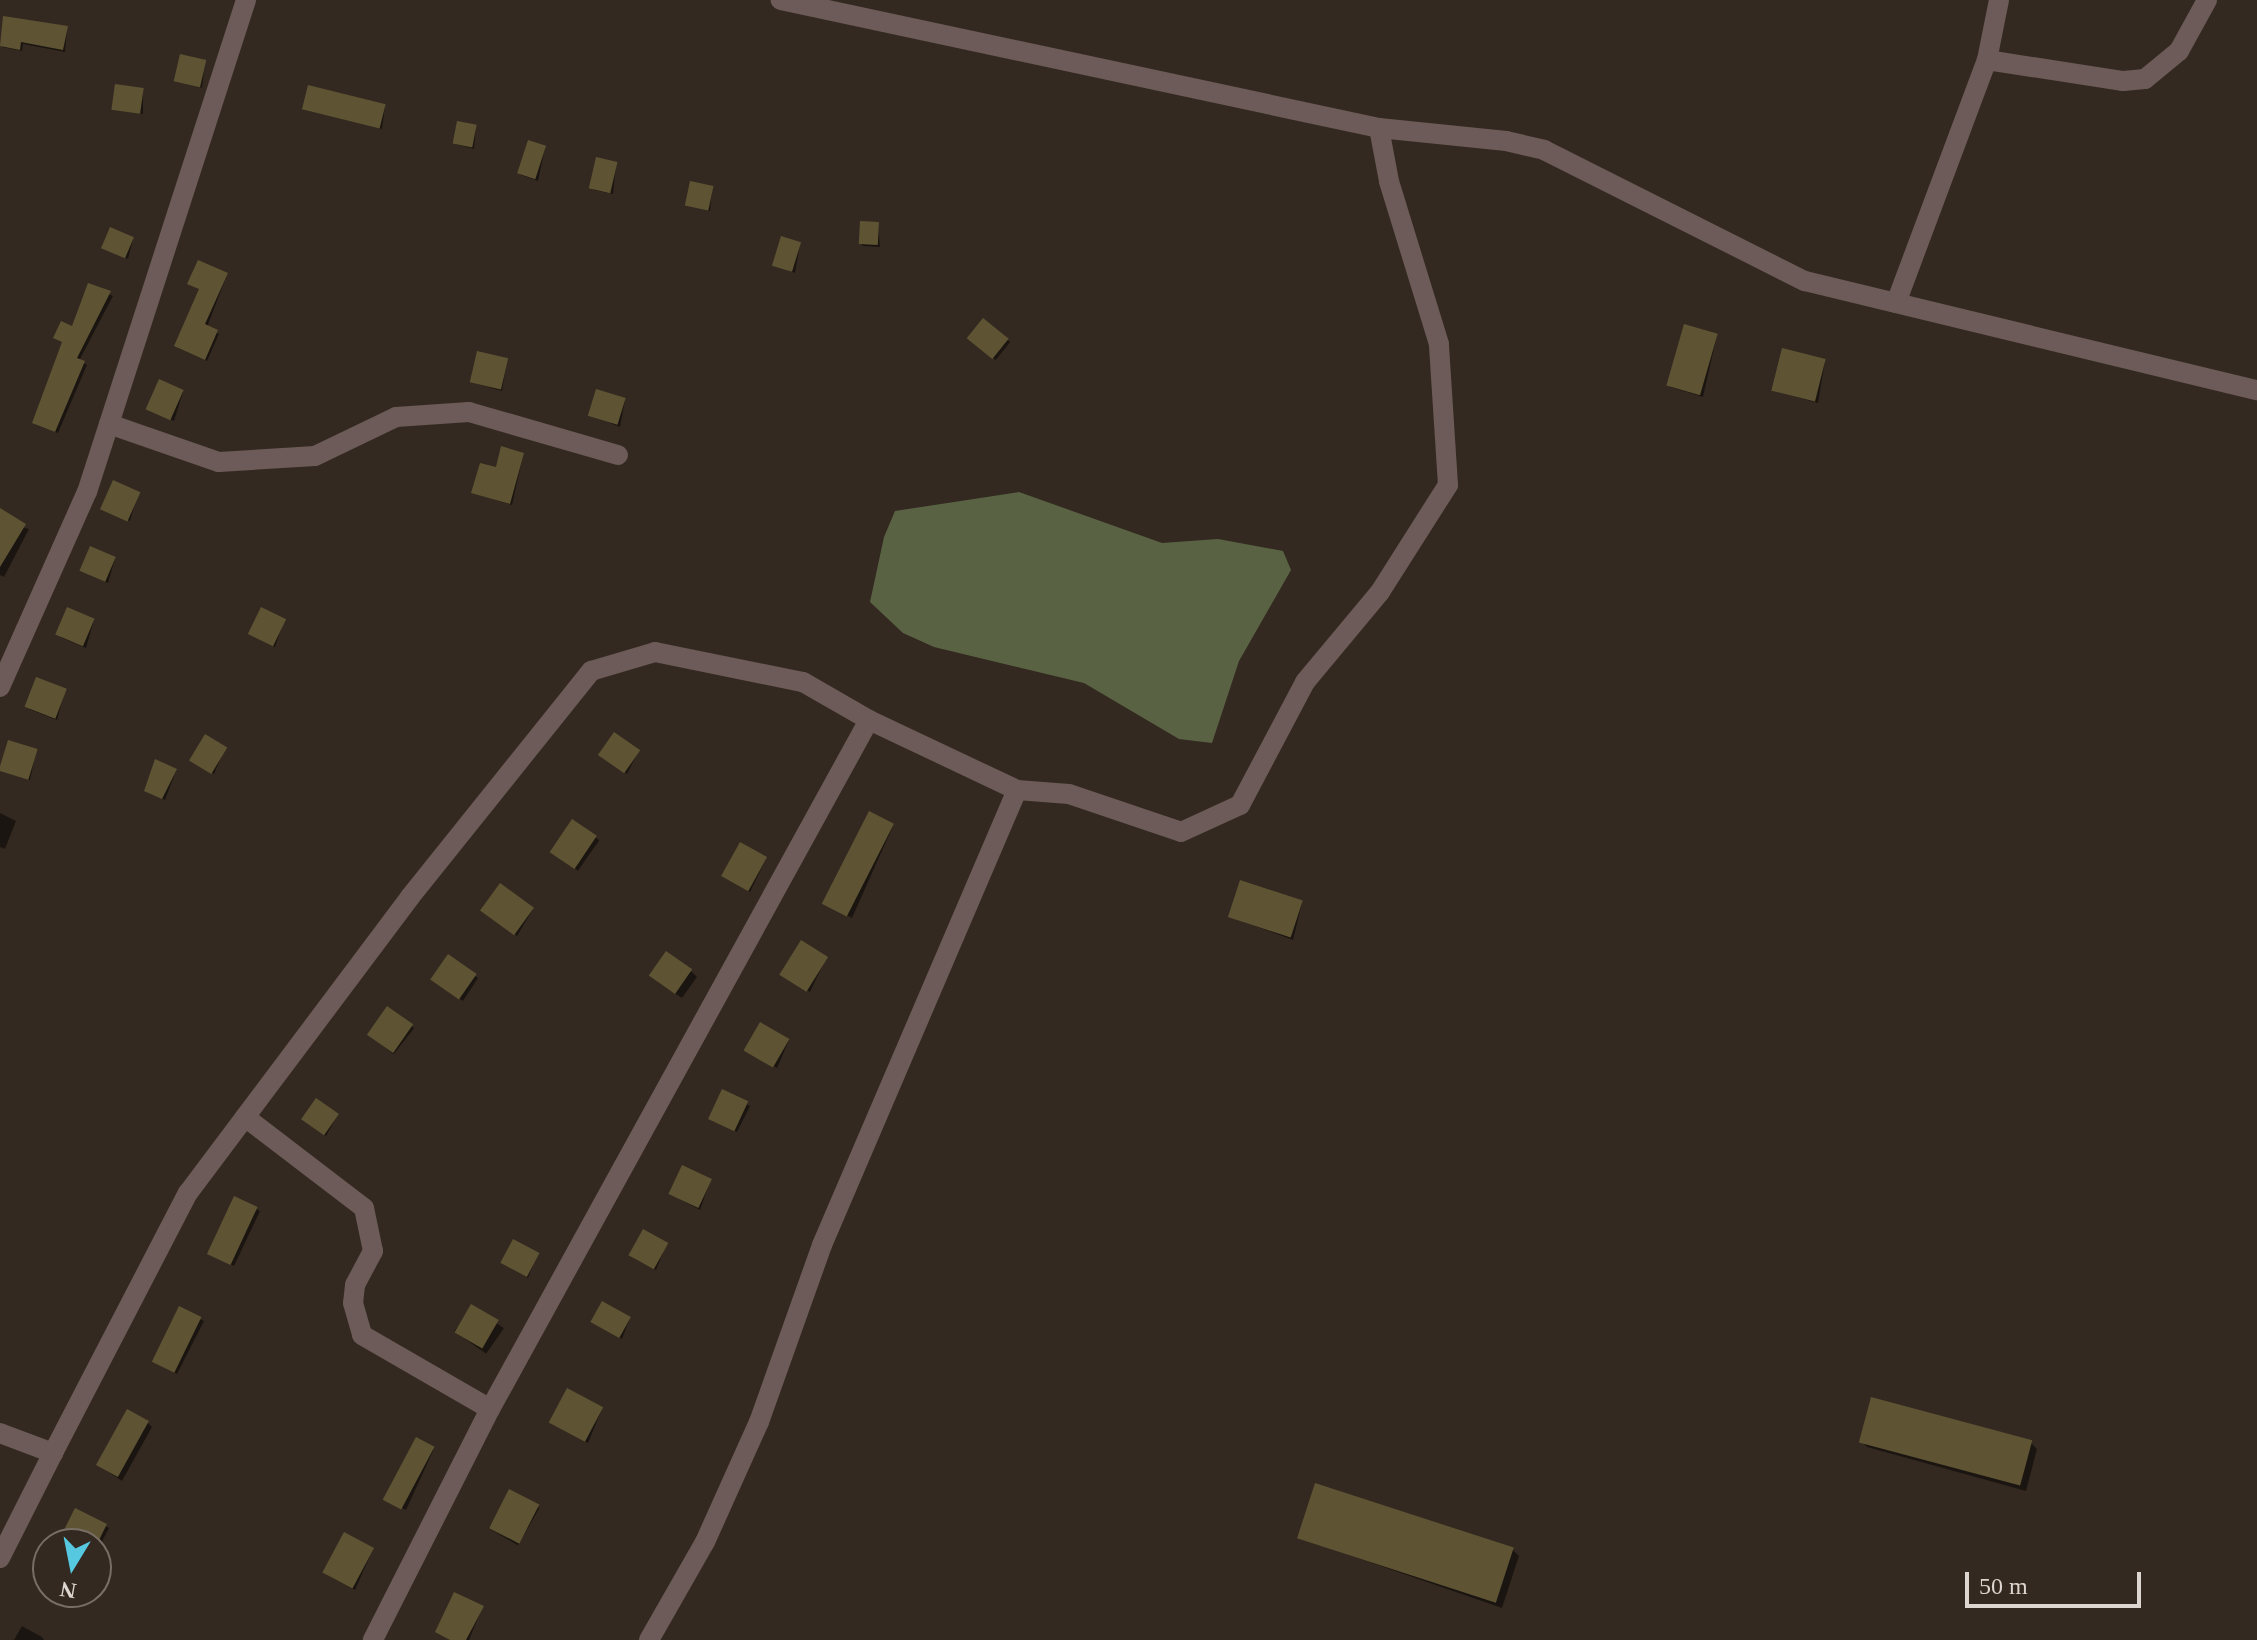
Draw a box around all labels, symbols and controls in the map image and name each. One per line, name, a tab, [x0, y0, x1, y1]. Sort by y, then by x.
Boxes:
north arrow	[32, 1528, 112, 1608]
scale bar	[1969, 1556, 2145, 1606]
text: 50 m	[1979, 1573, 2028, 1599]
text: N	[58, 1576, 78, 1604]

